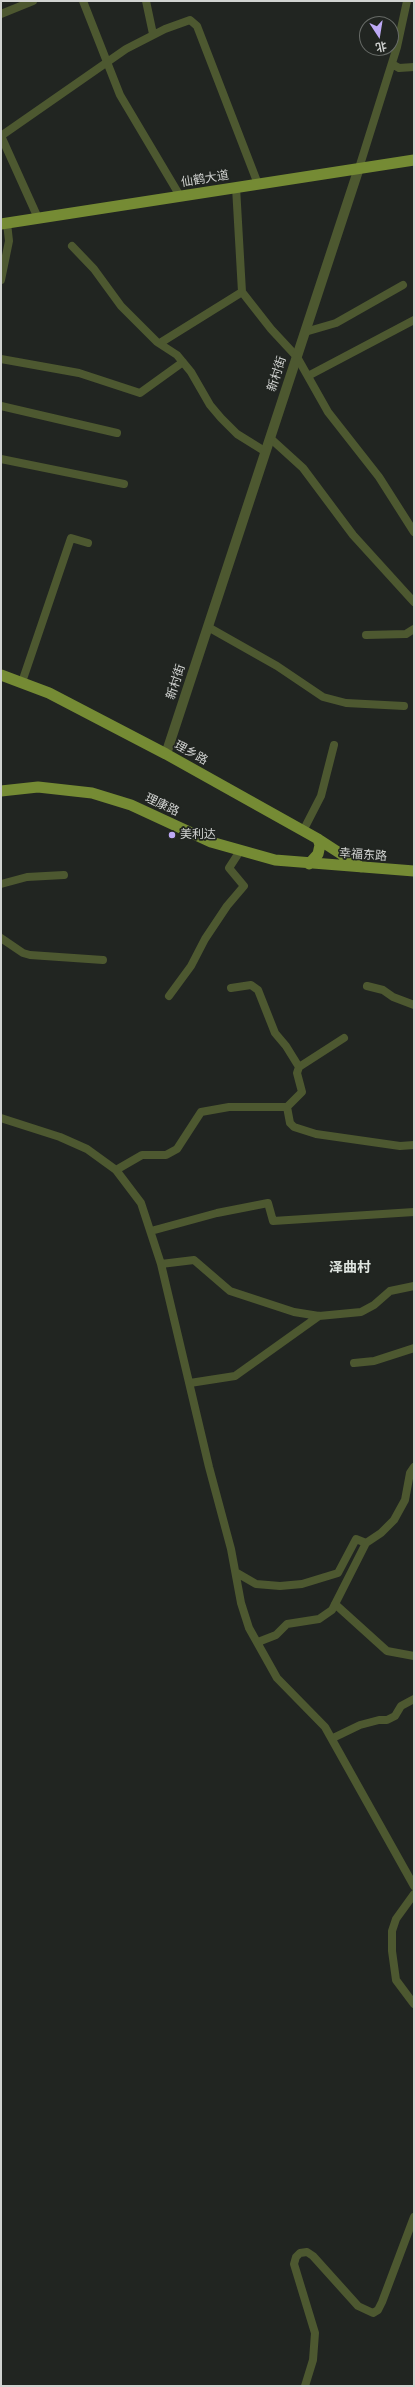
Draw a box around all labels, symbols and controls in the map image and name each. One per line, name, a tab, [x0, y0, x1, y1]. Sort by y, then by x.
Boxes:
north arrow	[359, 16, 399, 56]
text: 北	[374, 39, 388, 56]
street label: 仙鹤大道	[180, 168, 230, 190]
street label: 新村街	[265, 355, 289, 393]
street label: 新村街	[164, 663, 188, 701]
street label: 理乡路	[172, 738, 210, 768]
street label: 理康路	[143, 791, 181, 819]
place label: 美利达	[180, 828, 216, 842]
marker: 美利达	[167, 830, 177, 840]
street label: 幸福东路	[339, 846, 387, 864]
district label: 泽曲村	[329, 1260, 371, 1276]

